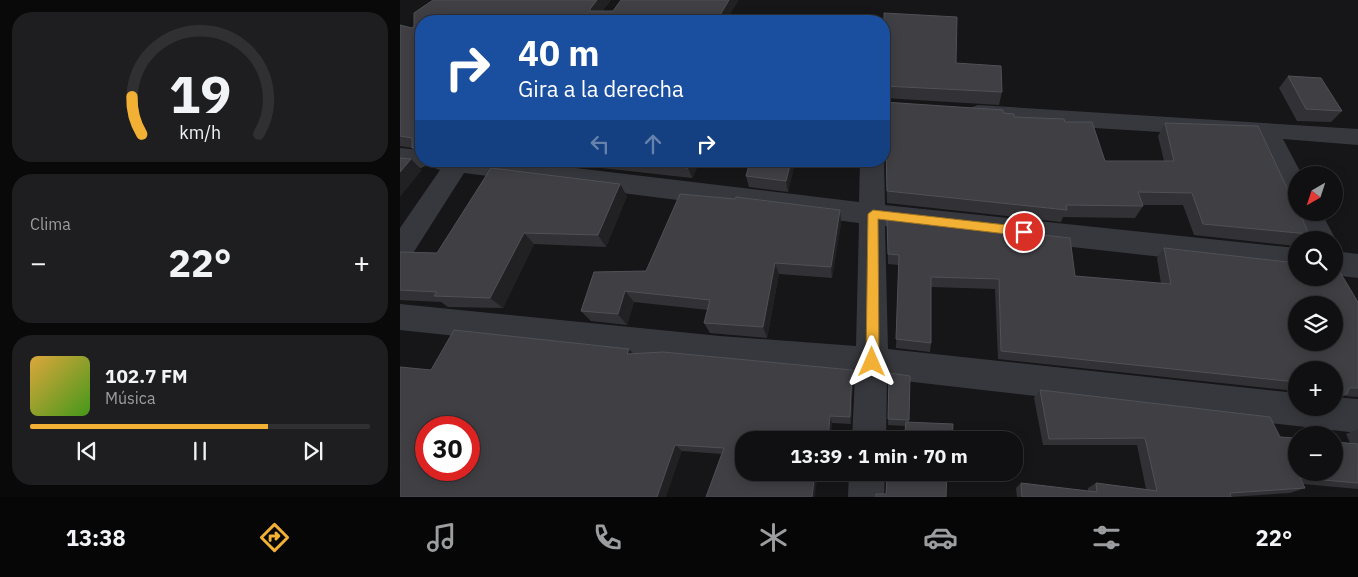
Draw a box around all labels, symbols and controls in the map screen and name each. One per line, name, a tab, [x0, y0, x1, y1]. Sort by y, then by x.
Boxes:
text: 40 m	[518, 30, 600, 76]
icon: right	[435, 35, 500, 100]
text: 19	[169, 60, 231, 127]
text: Gira a la derecha	[518, 74, 684, 103]
text: km/h	[179, 121, 221, 144]
icon: left	[586, 130, 614, 158]
icon: ahead	[639, 130, 667, 158]
icon: right	[692, 130, 720, 158]
north arrow	[1288, 166, 1342, 221]
map controls	[1288, 166, 1343, 481]
pin	[1003, 211, 1045, 253]
text: Clima	[30, 214, 71, 234]
icon: arrive	[1010, 218, 1038, 246]
button: search	[1288, 231, 1343, 286]
text: 22°	[168, 238, 232, 287]
text: −	[30, 244, 47, 281]
text: +	[353, 244, 370, 281]
button: layers	[1288, 296, 1343, 351]
position arrow	[845, 335, 897, 387]
button: +	[1288, 361, 1343, 416]
text: 102.7 FM	[105, 364, 188, 388]
text: Música	[105, 388, 155, 408]
speed limit sign: 30	[415, 416, 480, 481]
button: −	[1288, 426, 1343, 481]
icon: previous	[73, 437, 101, 465]
icon: pause	[186, 437, 214, 465]
icon: next	[299, 437, 327, 465]
text: 13:39 · 1 min · 70 m	[790, 444, 968, 468]
icon: directions	[257, 520, 292, 555]
icon: music	[424, 520, 459, 555]
icon: phone	[590, 520, 625, 555]
icon: climate	[756, 520, 791, 555]
icon: car	[923, 520, 958, 555]
icon: filters	[1089, 520, 1124, 555]
text: 13:38	[66, 523, 126, 552]
text: 22°	[1255, 523, 1292, 552]

